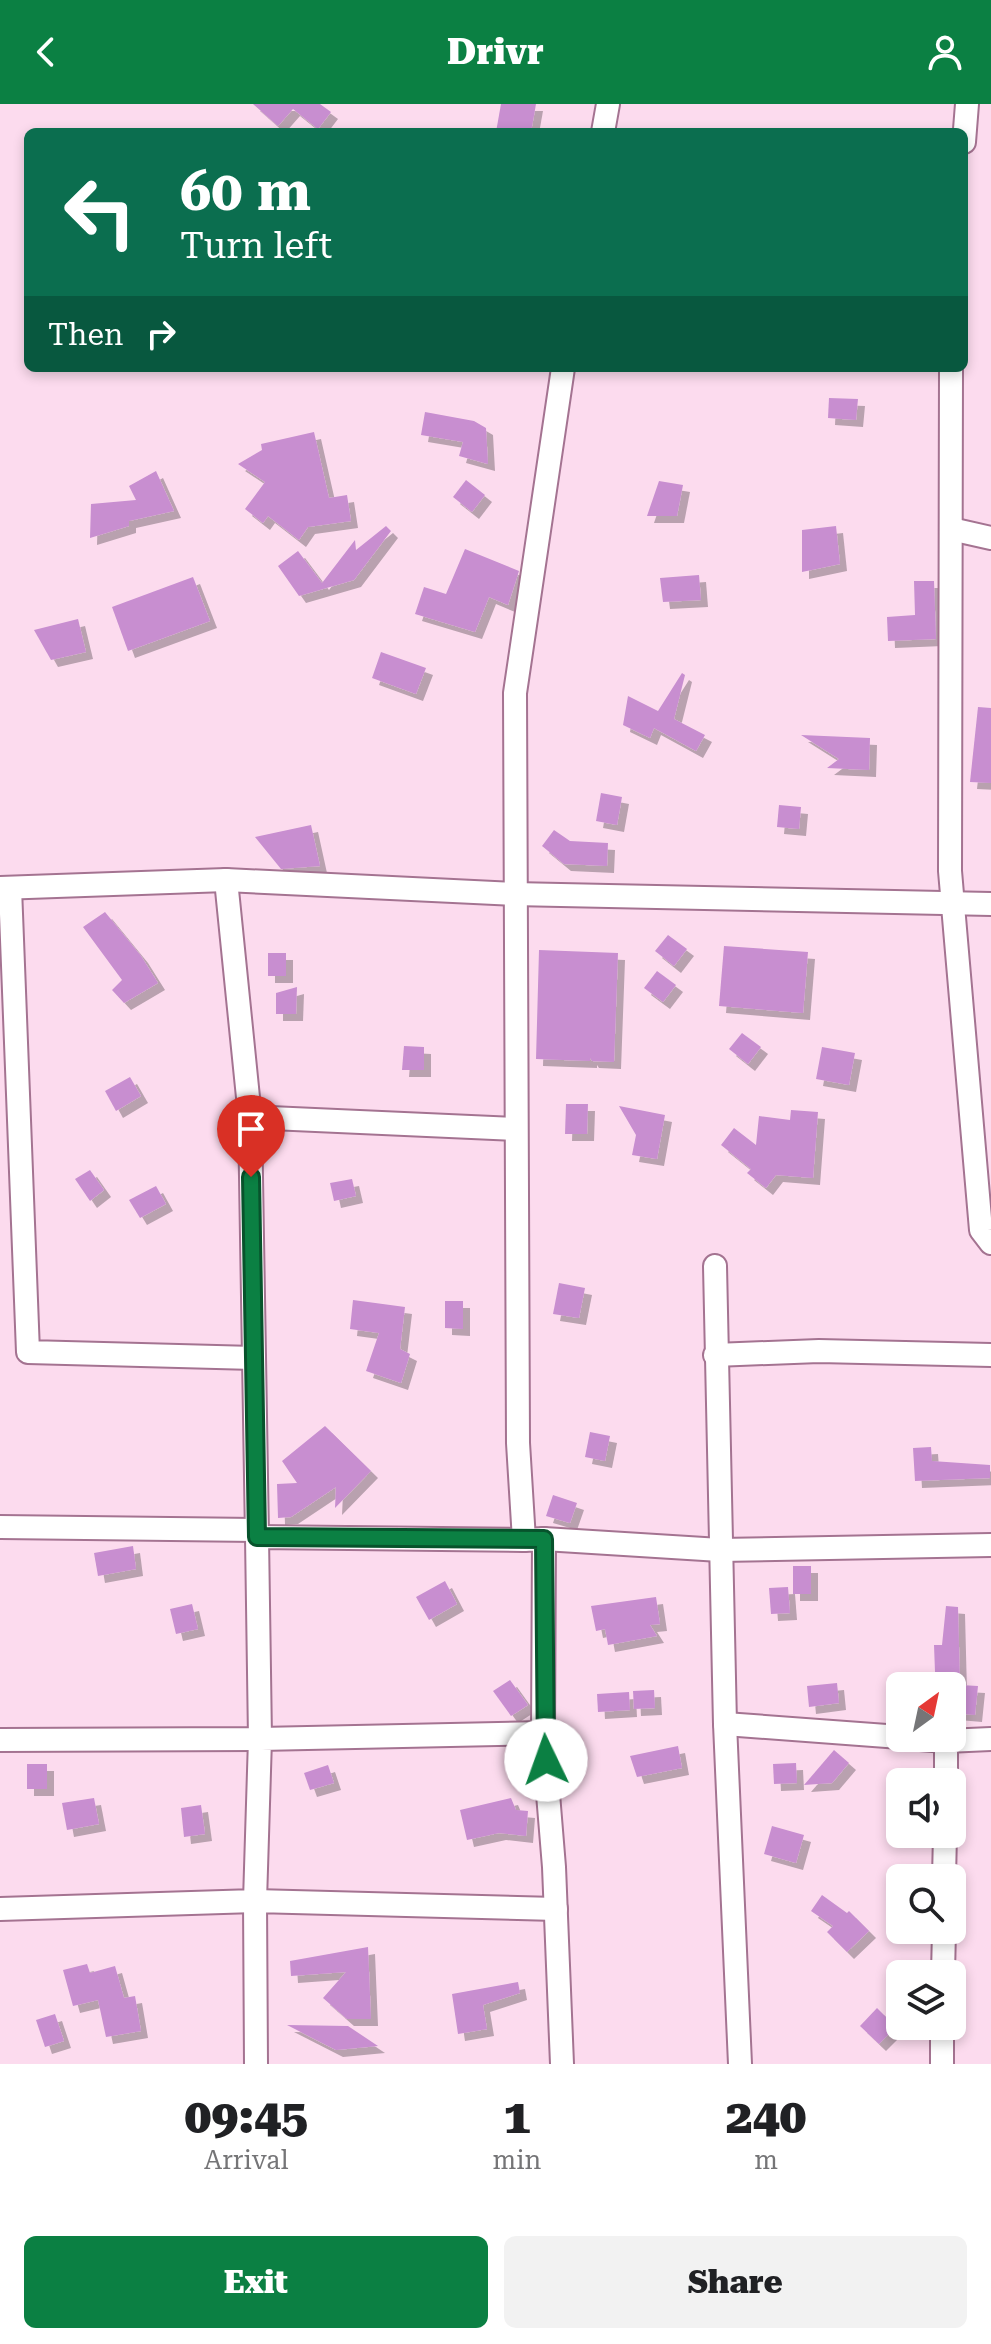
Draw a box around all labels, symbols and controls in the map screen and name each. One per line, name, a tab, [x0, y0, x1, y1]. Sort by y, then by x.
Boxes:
icon: back	[24, 30, 68, 74]
icon: person	[923, 30, 967, 74]
text: Drivr	[447, 31, 544, 73]
text: 60 m	[180, 158, 311, 224]
icon: left	[48, 160, 152, 264]
text: Turn left	[180, 225, 332, 267]
icon: right	[139, 312, 183, 356]
text: Then	[48, 317, 123, 352]
pin	[217, 1095, 285, 1177]
icon: arrive	[229, 1107, 273, 1151]
north arrow	[886, 1672, 966, 1752]
map controls	[886, 1672, 966, 2040]
position arrow	[504, 1718, 588, 1802]
button: sound	[886, 1768, 966, 1848]
button: search	[886, 1864, 966, 1944]
button: layers	[886, 1960, 966, 2040]
text: 09:45	[185, 2089, 308, 2145]
text: 1	[503, 2089, 530, 2145]
text: 240	[726, 2089, 806, 2145]
text: Arrival	[204, 2145, 289, 2175]
text: min	[493, 2145, 541, 2175]
text: m	[754, 2145, 778, 2175]
button: Exit	[24, 2236, 488, 2328]
button: Share	[504, 2236, 967, 2328]

